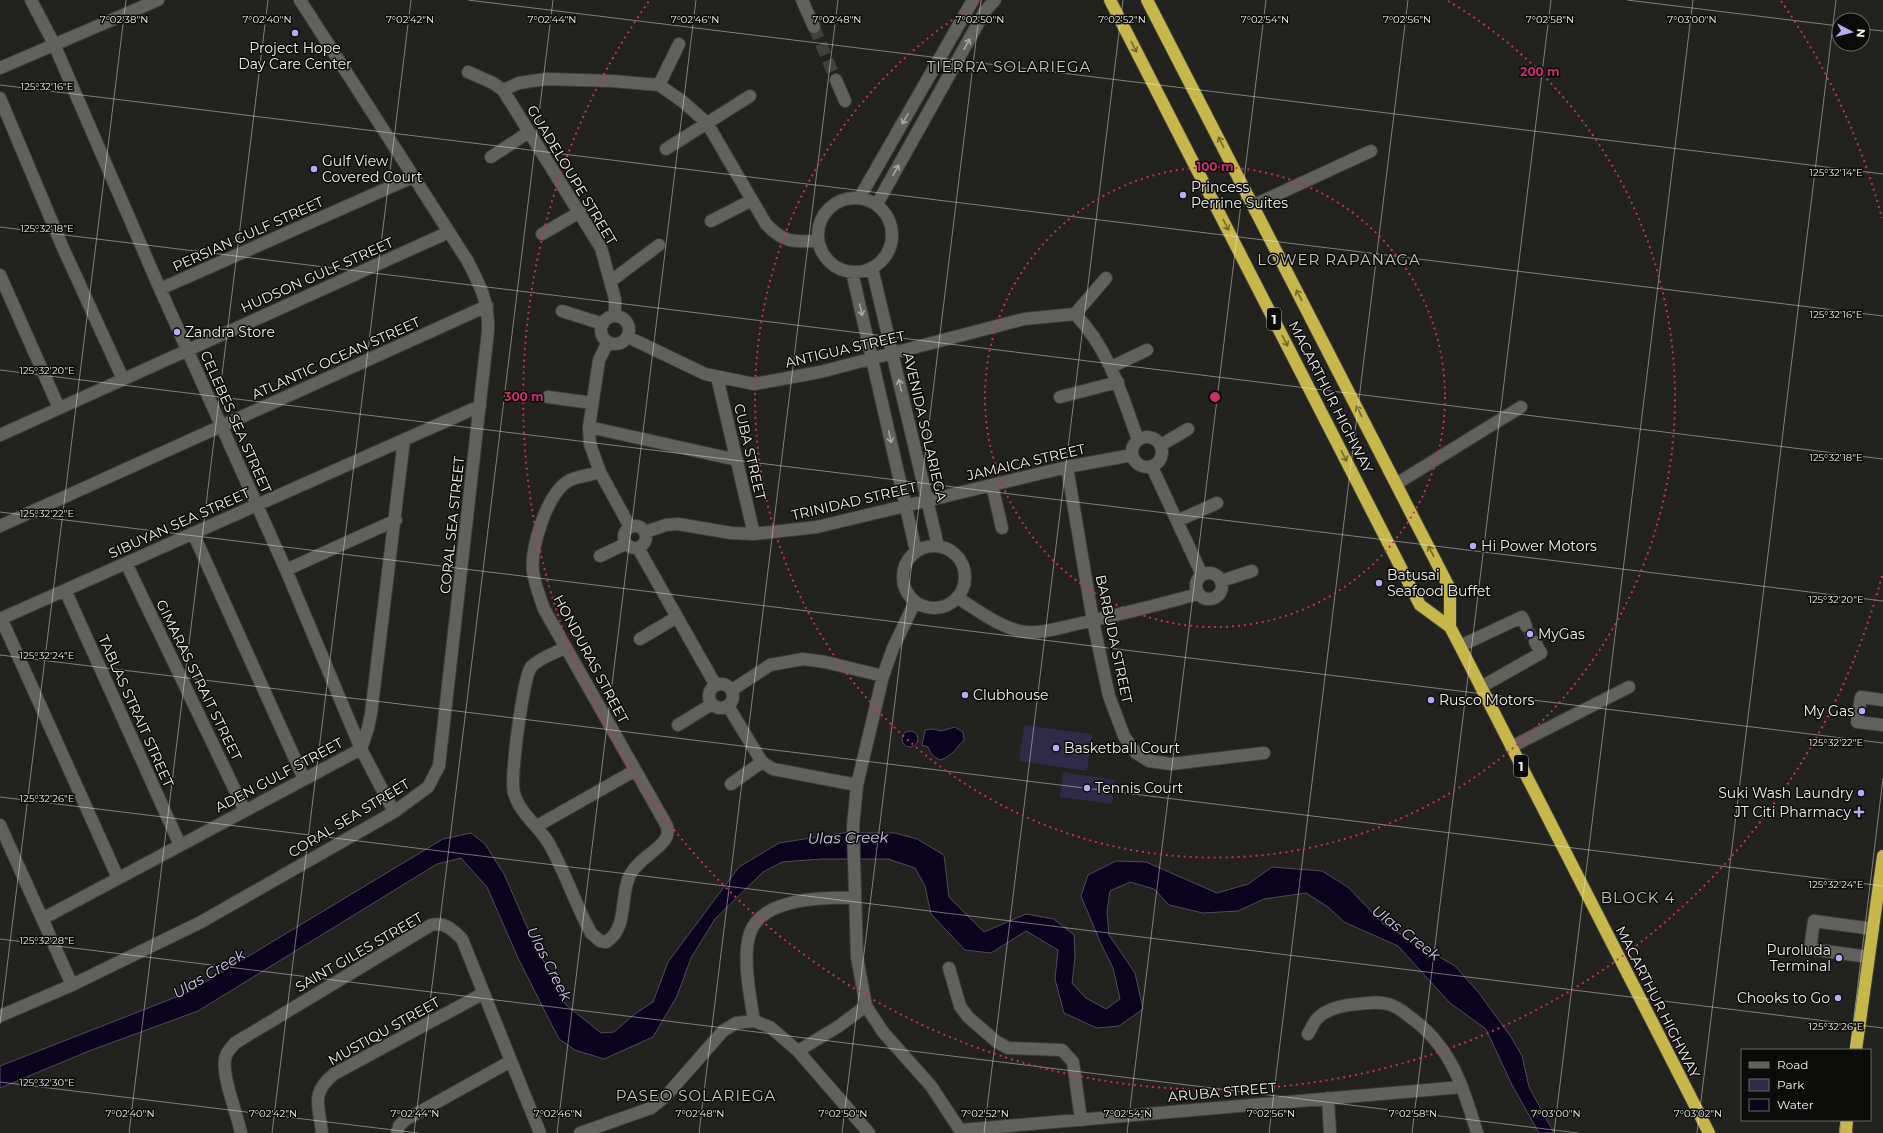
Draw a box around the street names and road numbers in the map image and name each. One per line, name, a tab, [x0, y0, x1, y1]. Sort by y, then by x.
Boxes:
street label: GUADELOUPE STREET	[523, 102, 621, 248]
street label: PERSIAN GULF STREET	[170, 193, 326, 275]
street label: HUDSON GULF STREET	[238, 233, 396, 317]
road number: 1	[1267, 308, 1281, 330]
street label: ATLANTIC OCEAN STREET	[249, 313, 423, 403]
street label: MACARTHUR HIGHWAY	[1285, 318, 1377, 476]
street label: ANTIGUA STREET	[783, 326, 907, 372]
street label: CELEBES SEA STREET	[196, 348, 276, 496]
street label: AVENIDA SOLARIEGA	[899, 351, 951, 504]
street label: CUBA STREET	[730, 402, 770, 502]
street label: JAMAICA STREET	[964, 440, 1087, 485]
street label: CORAL SEA STREET	[436, 455, 468, 595]
street label: TRINIDAD STREET	[790, 478, 918, 524]
street label: SIBUYAN SEA STREET	[106, 484, 252, 562]
street label: BARBUDA STREET	[1092, 573, 1136, 705]
street label: HONDURAS STREET	[549, 592, 633, 726]
street label: GIMARAS STRAIT STREET	[152, 597, 246, 763]
street label: TABLAS STRAIT STREET	[94, 632, 178, 790]
street label: ADEN GULF STREET	[212, 734, 346, 816]
road number: 1	[1514, 755, 1528, 777]
street label: CORAL SEA STREET	[285, 775, 413, 861]
street label: SAINT GILES STREET	[292, 908, 426, 996]
street label: MACARTHUR HIGHWAY	[1612, 923, 1704, 1081]
street label: MUSTIQU STREET	[325, 993, 443, 1069]
street label: ARUBA STREET	[1167, 1078, 1277, 1106]

